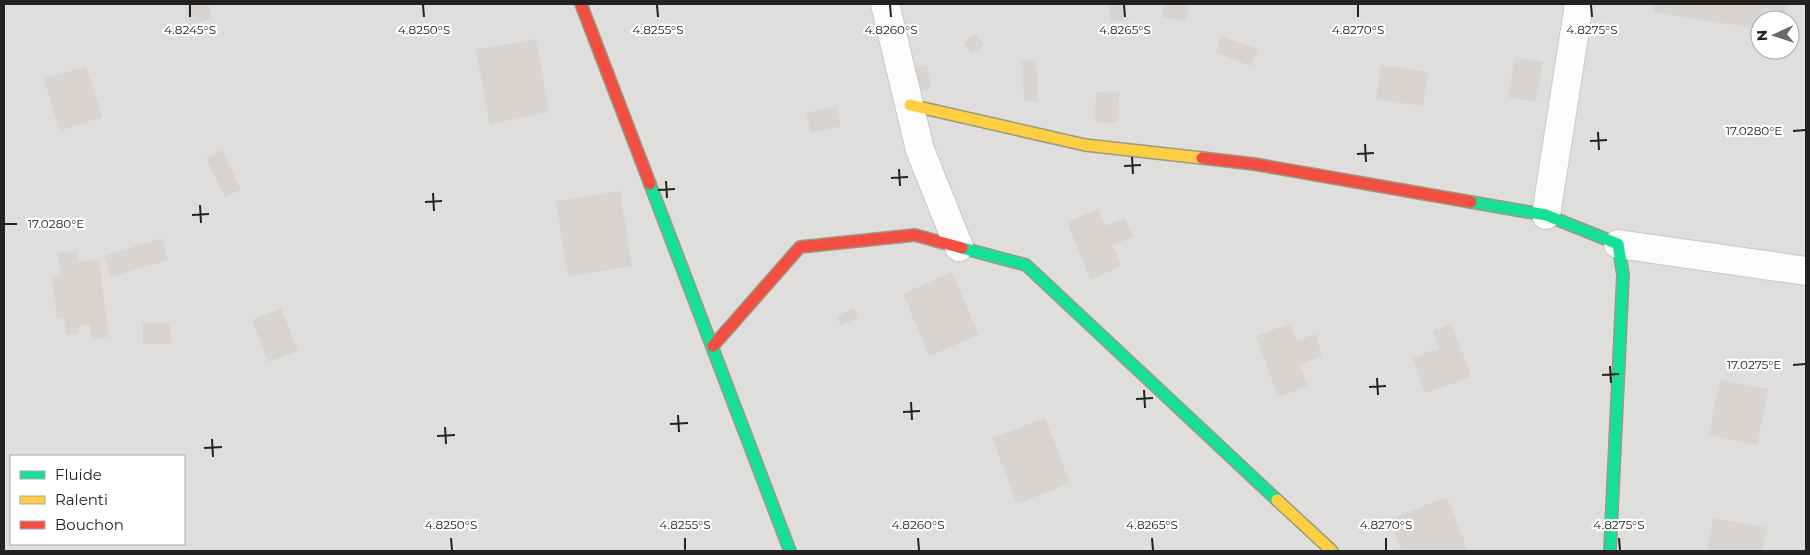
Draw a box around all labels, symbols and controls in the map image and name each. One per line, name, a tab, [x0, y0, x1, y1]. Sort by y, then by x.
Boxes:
north arrow	[1750, 10, 1800, 60]
text: 4.8245°S	[164, 22, 216, 37]
text: 4.8250°S	[398, 22, 450, 37]
text: 4.8255°S	[632, 22, 684, 37]
text: 4.8260°S	[864, 22, 918, 37]
text: 4.8265°S	[1099, 22, 1151, 37]
text: 4.8270°S	[1332, 22, 1384, 37]
text: 4.8275°S	[1566, 22, 1618, 37]
text: N	[1753, 30, 1771, 42]
text: 17.0280°E	[1726, 123, 1782, 138]
text: 17.0280°E	[28, 216, 84, 231]
text: 17.0275°E	[1727, 357, 1781, 372]
legend	[10, 455, 185, 545]
text: Fluide	[55, 465, 102, 484]
text: Ralenti	[55, 490, 108, 509]
text: Bouchon	[55, 515, 124, 534]
text: 4.8250°S	[425, 517, 477, 532]
text: 4.8255°S	[659, 517, 711, 532]
text: 4.8260°S	[891, 517, 945, 532]
text: 4.8265°S	[1126, 517, 1178, 532]
text: 4.8270°S	[1360, 517, 1412, 532]
text: 4.8275°S	[1593, 517, 1645, 532]

